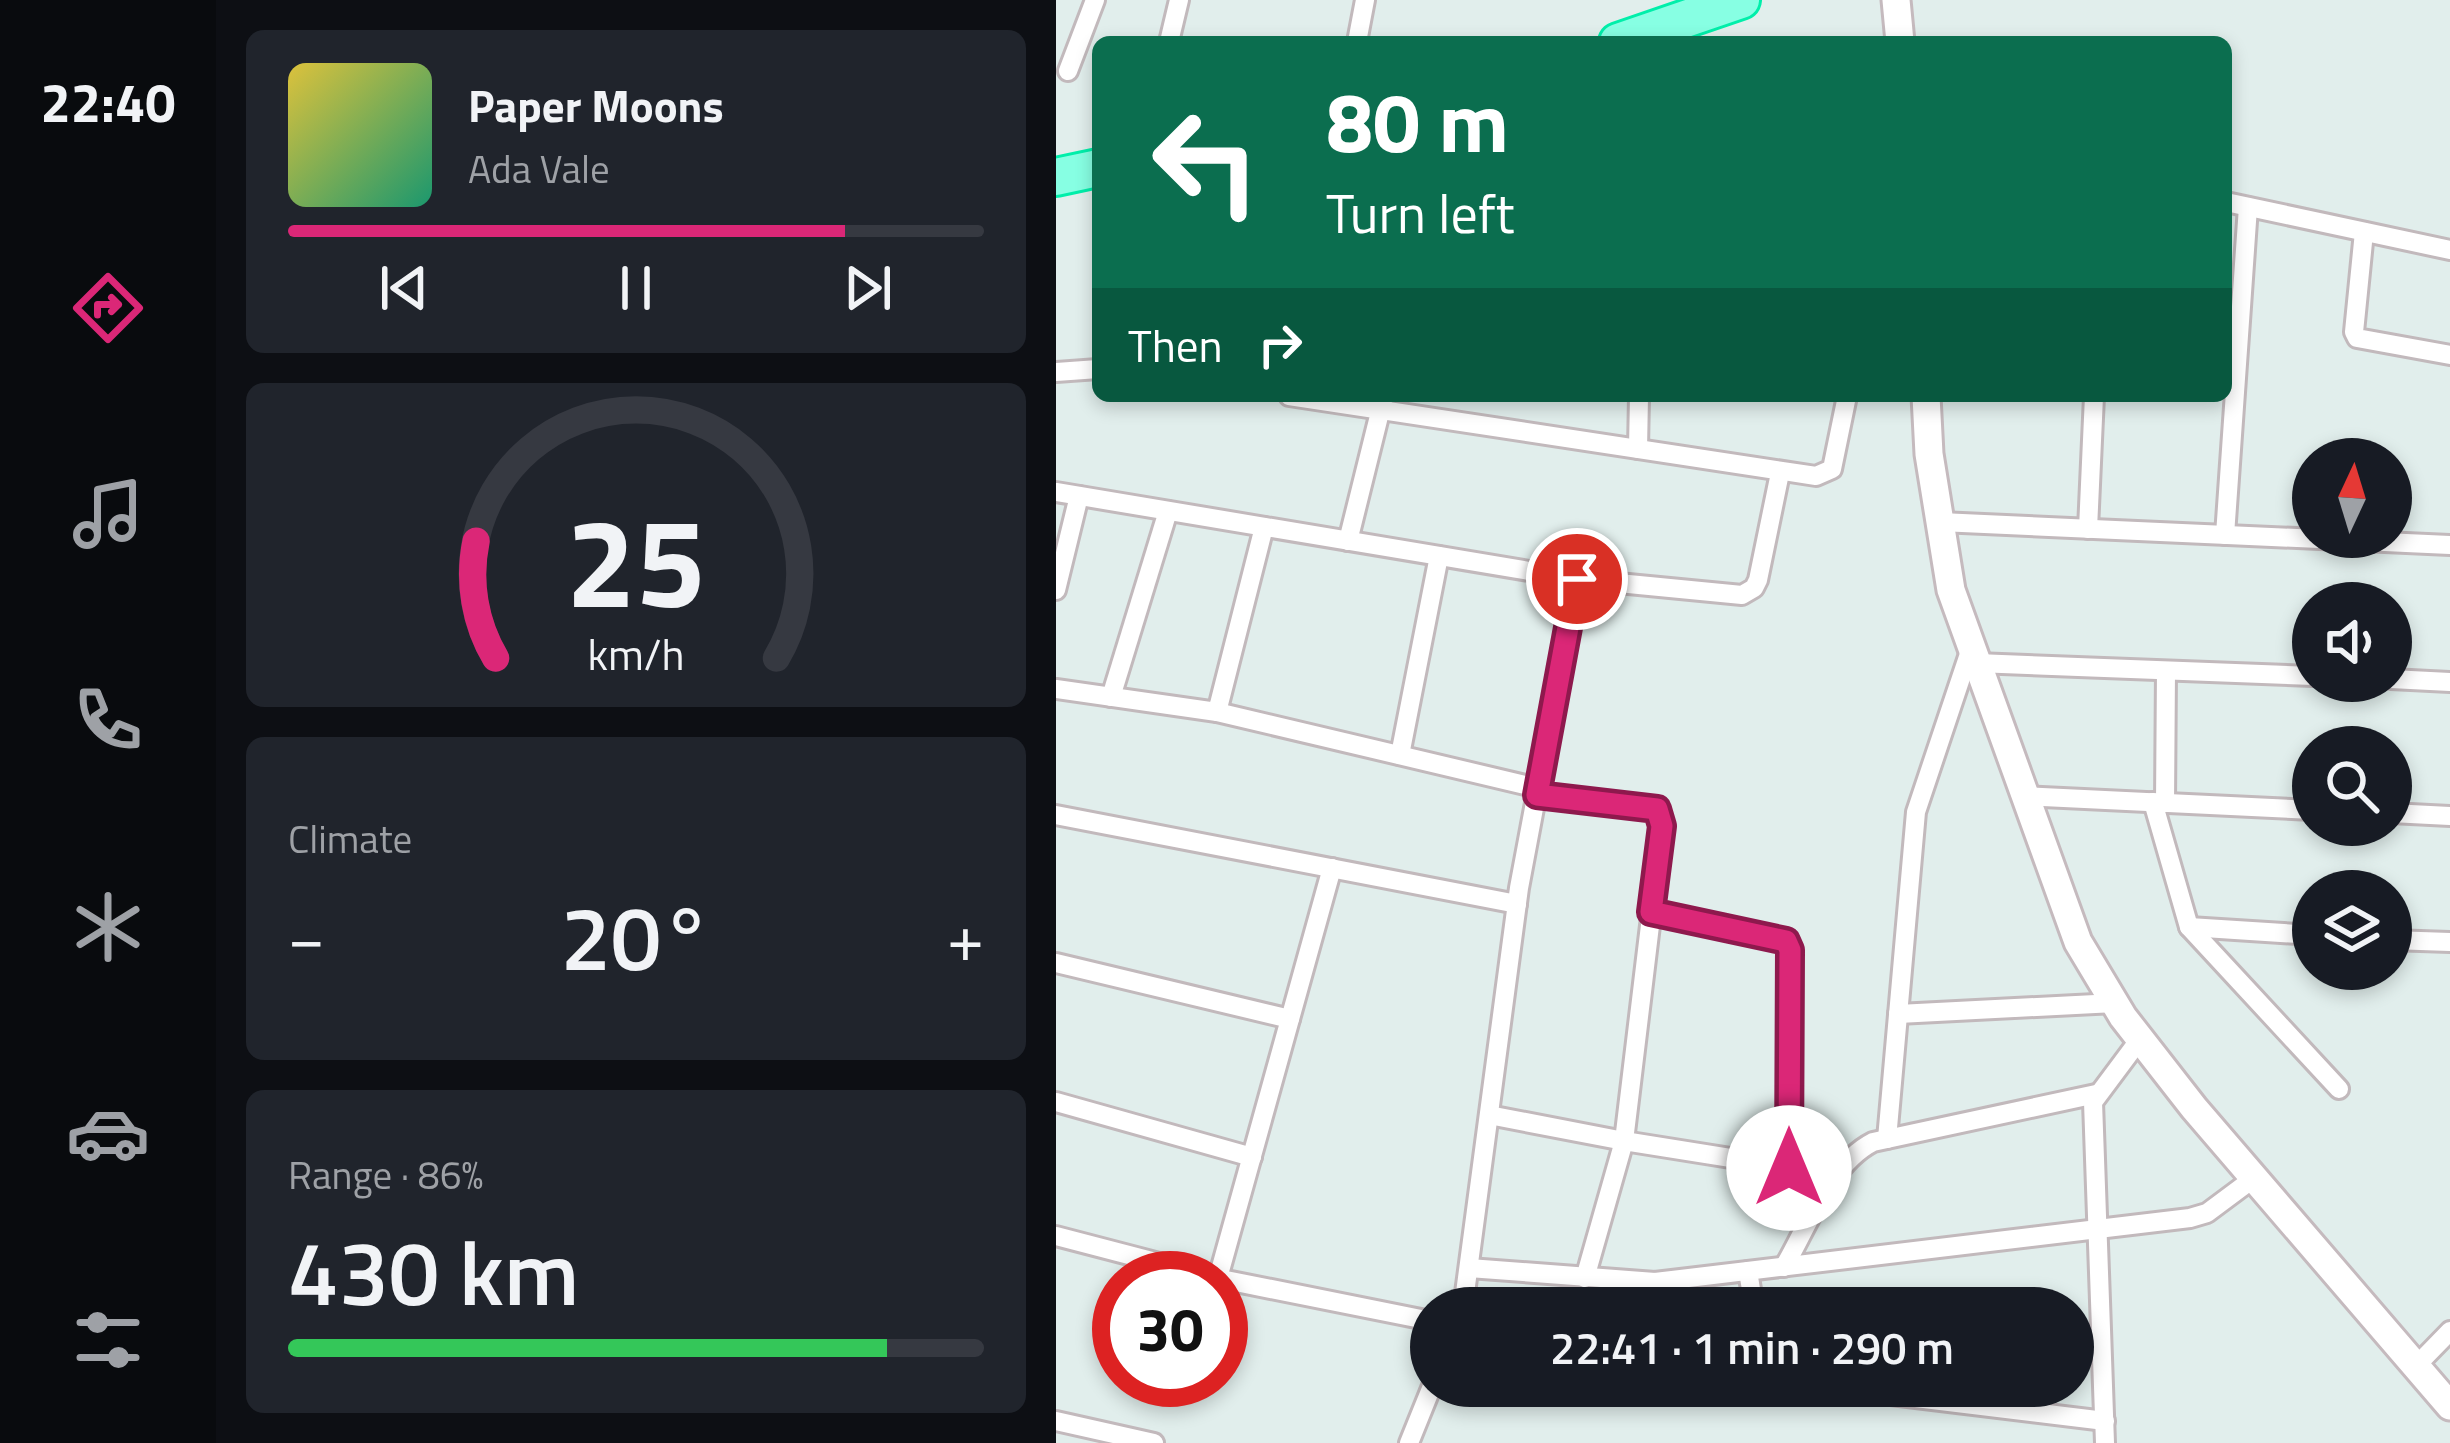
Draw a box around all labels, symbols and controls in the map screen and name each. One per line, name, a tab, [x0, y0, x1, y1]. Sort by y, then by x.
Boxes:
text: 80 m	[1326, 57, 1509, 185]
text: 22:40	[41, 61, 175, 143]
text: Paper Moons	[468, 71, 724, 139]
icon: left	[1128, 84, 1284, 240]
text: Ada Vale	[468, 139, 610, 198]
text: Turn left	[1326, 172, 1515, 254]
icon: previous	[371, 255, 437, 321]
icon: pause	[603, 255, 669, 321]
icon: next	[835, 255, 901, 321]
icon: directions	[66, 266, 150, 350]
text: Then	[1128, 311, 1223, 379]
icon: right	[1247, 312, 1313, 378]
north arrow	[2292, 438, 2412, 558]
map controls	[2292, 438, 2412, 990]
text: 25	[566, 466, 706, 655]
icon: music	[66, 472, 150, 556]
pin	[1526, 528, 1628, 630]
icon: arrive	[1544, 546, 1610, 612]
button: sound	[2292, 582, 2412, 702]
text: km/h	[587, 621, 685, 687]
icon: phone	[66, 678, 150, 762]
button: search	[2292, 726, 2412, 846]
text: Climate	[288, 809, 412, 868]
text: 20°	[560, 868, 712, 1005]
button: layers	[2292, 870, 2412, 990]
icon: climate	[66, 885, 150, 969]
text: −	[288, 886, 325, 987]
text: +	[947, 886, 984, 987]
icon: car	[66, 1091, 150, 1175]
position arrow	[1726, 1105, 1852, 1231]
text: Range · 86%	[288, 1145, 483, 1204]
text: 430 km	[288, 1203, 579, 1340]
speed limit sign: 30	[1092, 1251, 1248, 1407]
icon: filters	[66, 1298, 150, 1382]
text: 22:41 · 1 min · 290 m	[1550, 1313, 1954, 1381]

